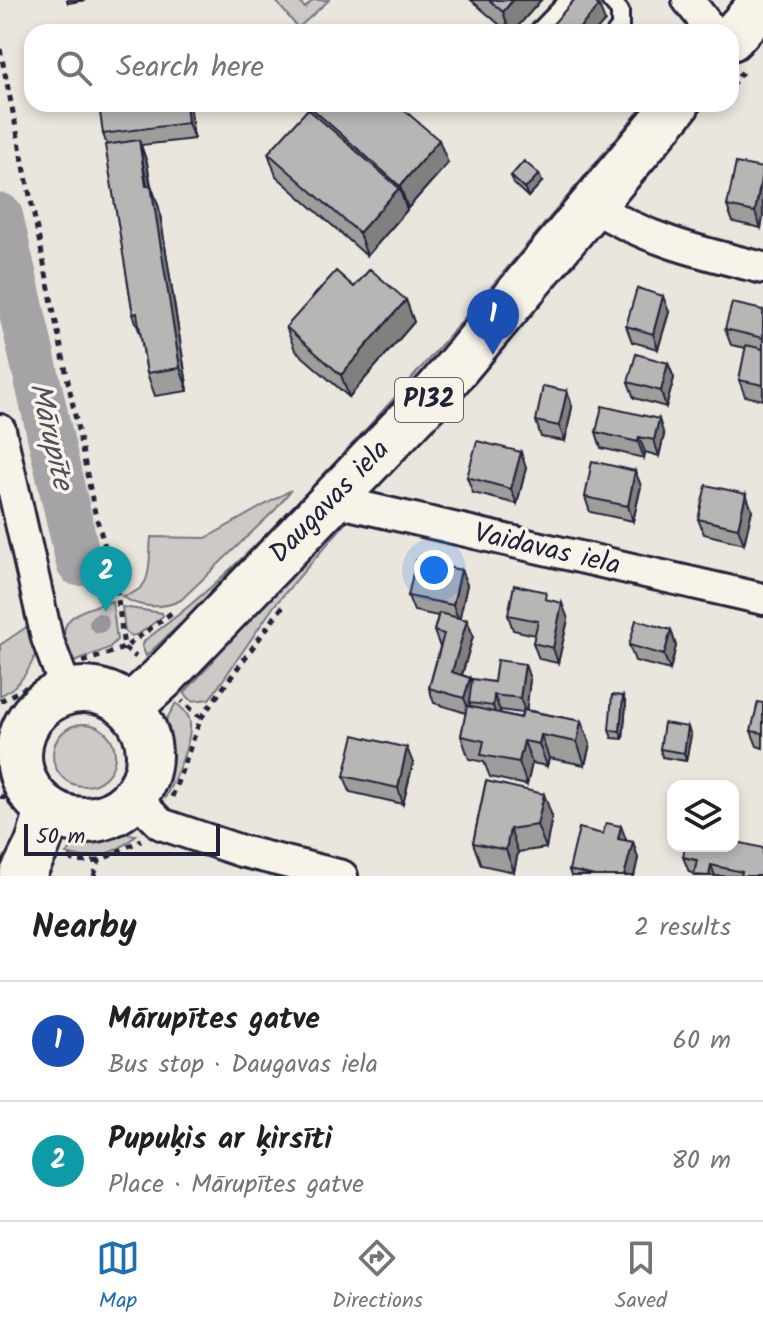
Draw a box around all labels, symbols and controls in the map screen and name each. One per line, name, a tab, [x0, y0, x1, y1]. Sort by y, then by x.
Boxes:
search box	[24, 24, 739, 112]
text: Search here	[116, 44, 264, 92]
icon: search	[52, 46, 96, 90]
pin: 1	[467, 289, 519, 355]
water label: Mārupīte	[14, 378, 86, 497]
road number: P132	[395, 378, 463, 422]
street label: Daugavas iela	[259, 429, 401, 575]
street label: Vaidavas iela	[469, 511, 625, 589]
pin: 2	[80, 546, 132, 612]
your location	[414, 550, 454, 590]
map controls	[667, 780, 739, 852]
button: layers	[667, 780, 739, 852]
scale bar	[24, 820, 220, 856]
text: 50 m	[36, 820, 85, 855]
text: Nearby	[32, 901, 137, 955]
text: 2 results	[634, 907, 731, 949]
text: Mārupītes gatve	[108, 996, 320, 1044]
text: 1	[54, 1020, 62, 1062]
text: 60 m	[672, 1020, 731, 1062]
text: Bus stop · Daugavas iela	[108, 1044, 378, 1086]
text: Pupuķis ar ķirsīti	[108, 1116, 332, 1164]
text: 2	[50, 1140, 66, 1182]
text: 80 m	[671, 1140, 731, 1182]
text: Place · Mārupītes gatve	[108, 1164, 364, 1206]
tab: Map	[96, 1236, 140, 1319]
tab: Directions	[332, 1236, 423, 1319]
tab: Saved	[615, 1236, 667, 1319]

